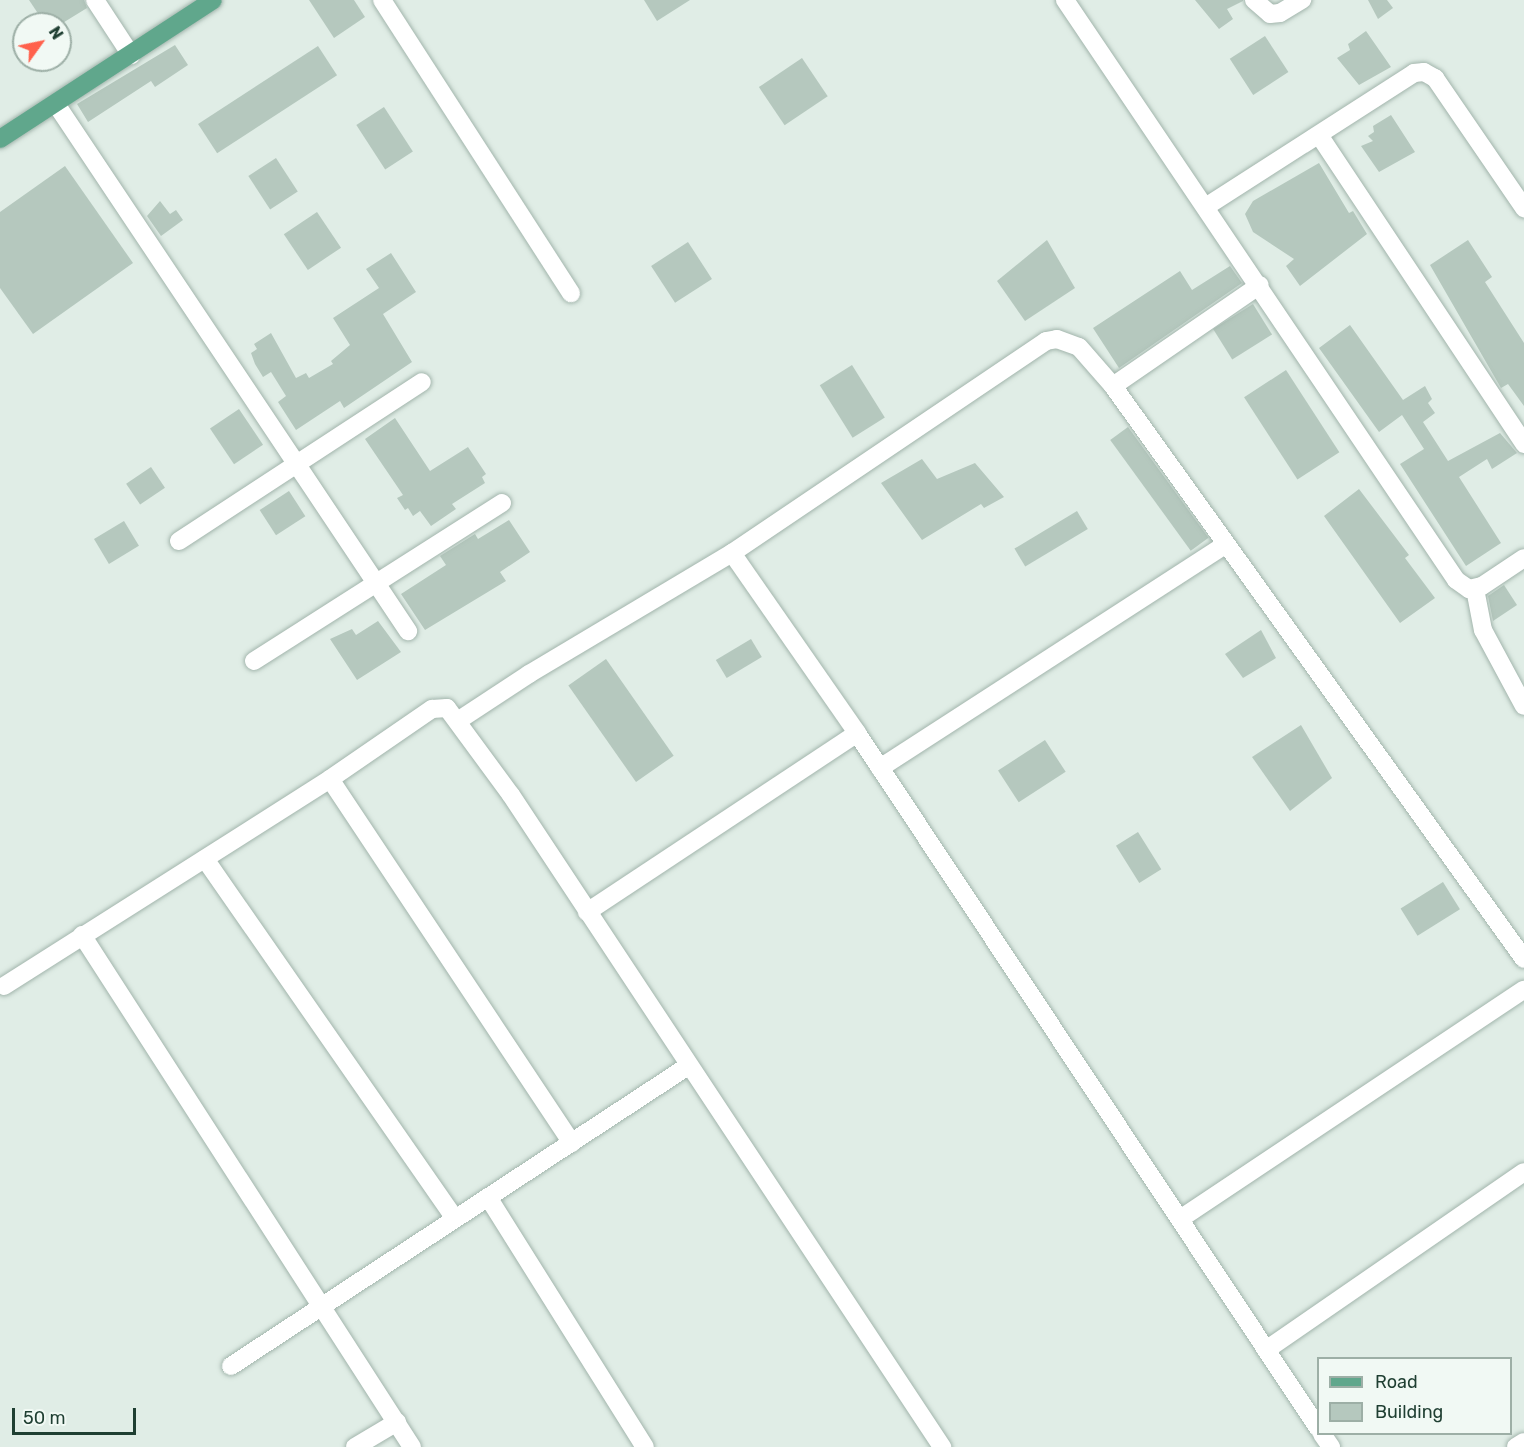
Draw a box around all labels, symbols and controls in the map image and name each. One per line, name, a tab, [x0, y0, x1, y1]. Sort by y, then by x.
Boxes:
north arrow	[12, 12, 72, 72]
text: N	[45, 23, 67, 43]
legend	[1317, 1357, 1512, 1435]
text: Road	[1375, 1371, 1418, 1393]
scale bar	[15, 1396, 140, 1434]
text: Building	[1375, 1401, 1443, 1423]
text: 50 m	[23, 1407, 66, 1429]

